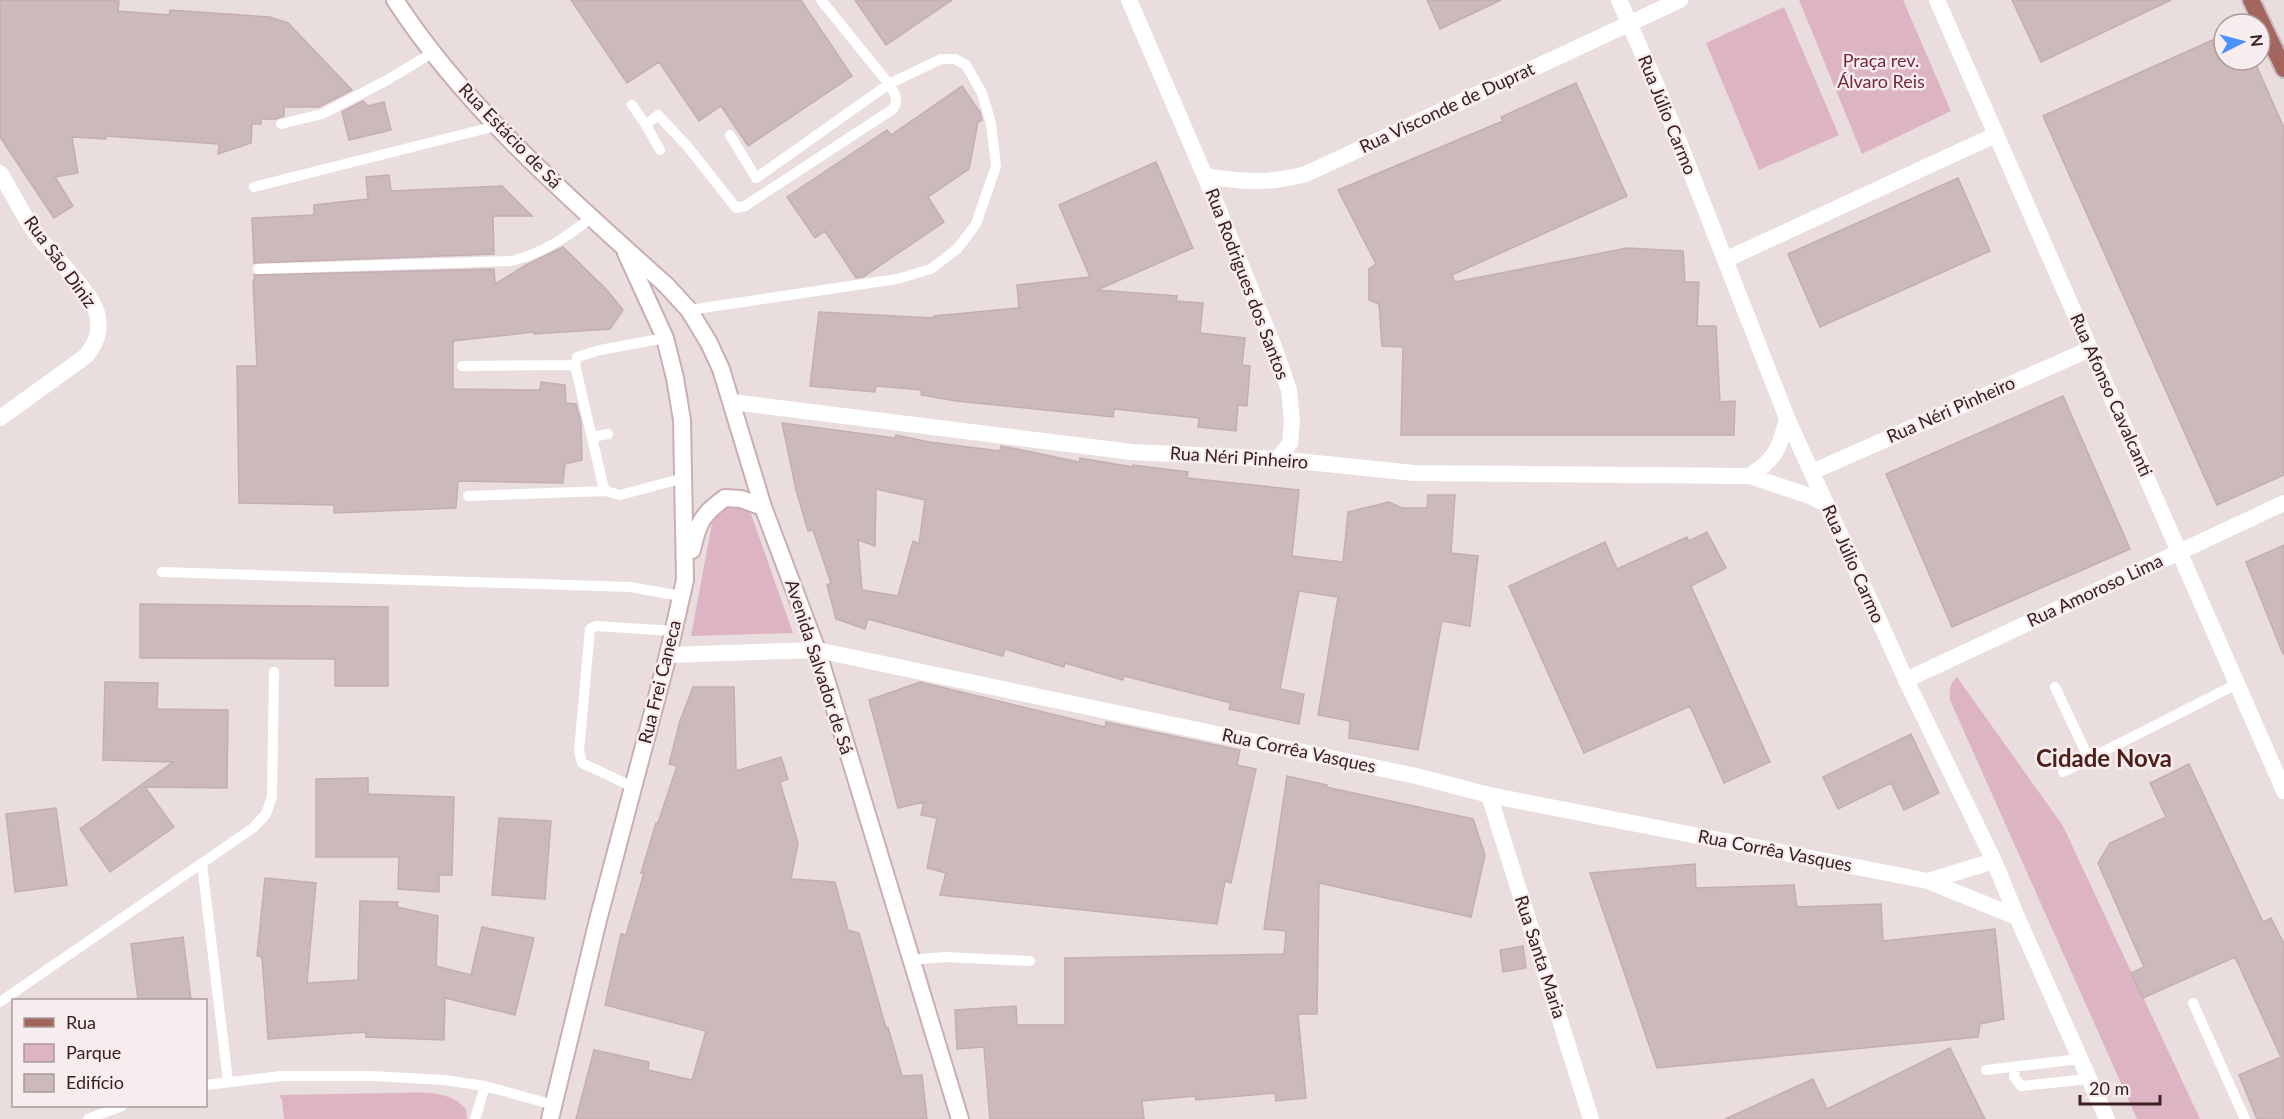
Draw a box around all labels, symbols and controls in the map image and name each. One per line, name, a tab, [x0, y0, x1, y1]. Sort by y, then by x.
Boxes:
north arrow	[2212, 12, 2272, 72]
text: N	[2247, 33, 2268, 48]
park label: Praça rev. Álvaro Reis	[1837, 49, 1925, 92]
street label: Rua Júlio Carmo	[1634, 51, 1702, 178]
street label: Rua Visconde de Duprat	[1356, 57, 1538, 157]
street label: Rua Estácio de Sá	[455, 78, 567, 193]
street label: Rua Rodrigues dos Santos	[1201, 185, 1295, 383]
street label: Rua São Diniz	[20, 211, 102, 312]
street label: Rua Afonso Cavalcanti	[2066, 310, 2158, 480]
street label: Rua Néri Pinheiro	[1883, 371, 2018, 447]
street label: Rua Néri Pinheiro	[1169, 441, 1309, 473]
street label: Rua Júlio Carmo	[1818, 501, 1890, 626]
street label: Rua Amoroso Lima	[2023, 549, 2166, 631]
street label: Avenida Salvador de Sá	[781, 576, 859, 757]
street label: Rua Frei Caneca	[633, 618, 685, 746]
street label: Rua Corrêa Vasques	[1220, 723, 1378, 777]
district label: Cidade Nova	[2036, 743, 2172, 772]
street label: Rua Corrêa Vasques	[1696, 824, 1854, 876]
street label: Rua Santa Maria	[1511, 892, 1571, 1021]
legend	[12, 999, 207, 1107]
text: Rua	[66, 1011, 96, 1033]
text: Parque	[66, 1041, 121, 1063]
scale bar	[2080, 1068, 2160, 1106]
text: Edifício	[66, 1071, 124, 1093]
text: 20 m	[2089, 1077, 2129, 1099]

